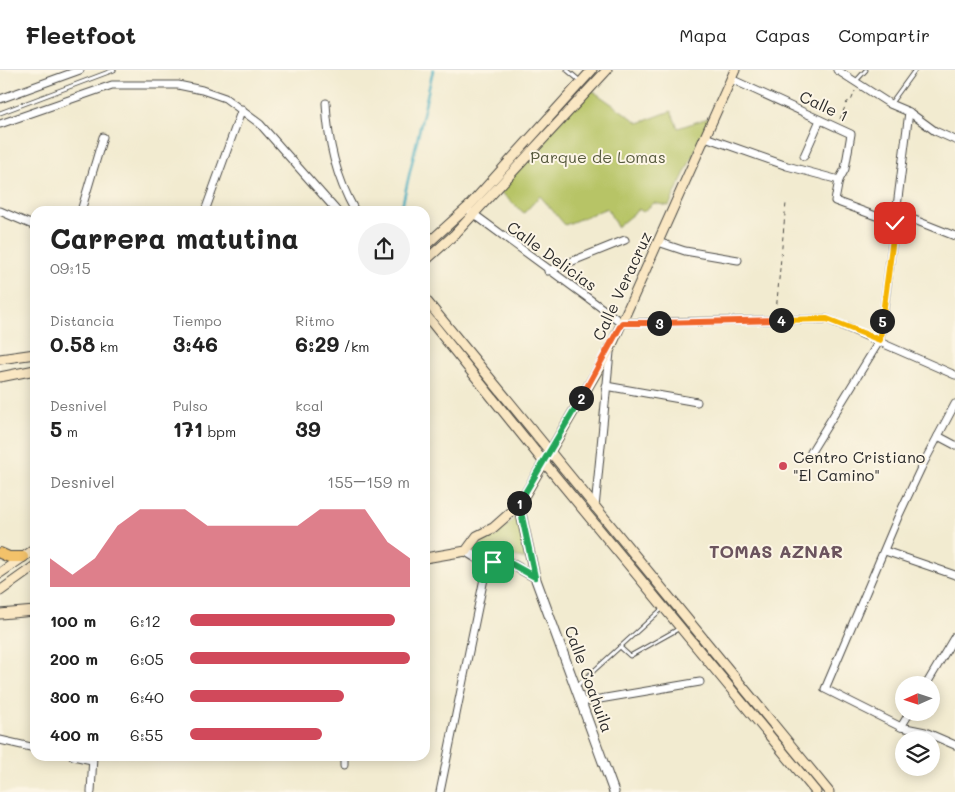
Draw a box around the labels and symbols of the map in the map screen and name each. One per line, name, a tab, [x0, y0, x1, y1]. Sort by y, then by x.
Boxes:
street label: Calle 1	[796, 85, 852, 126]
park label: Parque de Lomas	[530, 146, 666, 167]
pin	[874, 202, 916, 244]
street label: Calle Delicias	[503, 216, 601, 295]
street label: Calle Veracruz	[587, 228, 656, 344]
pin: 4	[768, 308, 794, 332]
pin: 5	[870, 308, 894, 334]
pin: 3	[646, 310, 672, 336]
pin: 2	[568, 386, 594, 410]
place label: Centro Cristiano "El Camino"	[793, 446, 925, 485]
marker: Centro Cristiano "El Camino"	[777, 460, 789, 472]
pin: 1	[506, 490, 532, 516]
district label: TOMAS AZNAR	[709, 539, 843, 563]
pin	[472, 541, 514, 583]
street label: Calle Coahuila	[560, 623, 618, 735]
north arrow	[895, 676, 940, 721]

